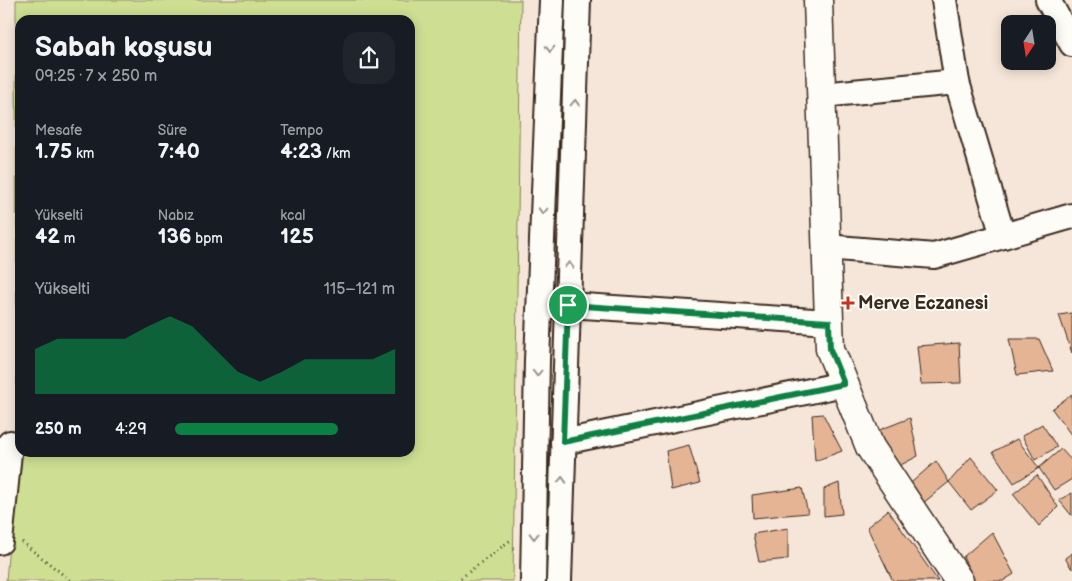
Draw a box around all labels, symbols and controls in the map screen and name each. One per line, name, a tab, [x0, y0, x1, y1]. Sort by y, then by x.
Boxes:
north arrow	[1001, 15, 1056, 70]
map controls	[1001, 15, 1056, 70]
text: Sabah koşusu	[35, 31, 213, 64]
button: share	[343, 32, 395, 84]
one-way arrow	[545, 45, 555, 53]
text: 09:25 · 7 × 250 m	[35, 67, 157, 86]
one-way arrow	[569, 98, 580, 106]
text: Mesafe	[35, 122, 82, 139]
text: Süre	[158, 122, 187, 139]
text: Tempo	[280, 122, 323, 139]
text: 1.75	[35, 139, 72, 164]
text: 7:40	[158, 139, 200, 164]
text: 4:23	[280, 139, 322, 164]
text: km	[72, 145, 94, 162]
text: /km	[322, 145, 351, 162]
text: Yükselti	[35, 207, 83, 224]
text: Nabız	[158, 207, 194, 224]
text: kcal	[280, 207, 305, 224]
one-way arrow	[538, 207, 549, 215]
text: 42	[35, 224, 60, 249]
text: 136	[158, 224, 192, 249]
text: 125	[280, 224, 314, 249]
text: m	[60, 230, 75, 247]
text: bpm	[192, 230, 223, 247]
one-way arrow	[564, 261, 574, 268]
text: Yükselti	[35, 280, 90, 299]
text: 115–121 m	[324, 280, 395, 299]
pin	[547, 284, 589, 326]
icon: arrive	[554, 291, 582, 319]
place label: Merve Eczanesi	[858, 293, 988, 314]
marker: Merve Eczanesi	[842, 297, 854, 309]
one-way arrow	[531, 370, 542, 378]
text: 250 m	[35, 420, 82, 439]
text: 4:29	[115, 420, 147, 439]
one-way arrow	[556, 476, 567, 484]
one-way arrow	[528, 532, 539, 540]

